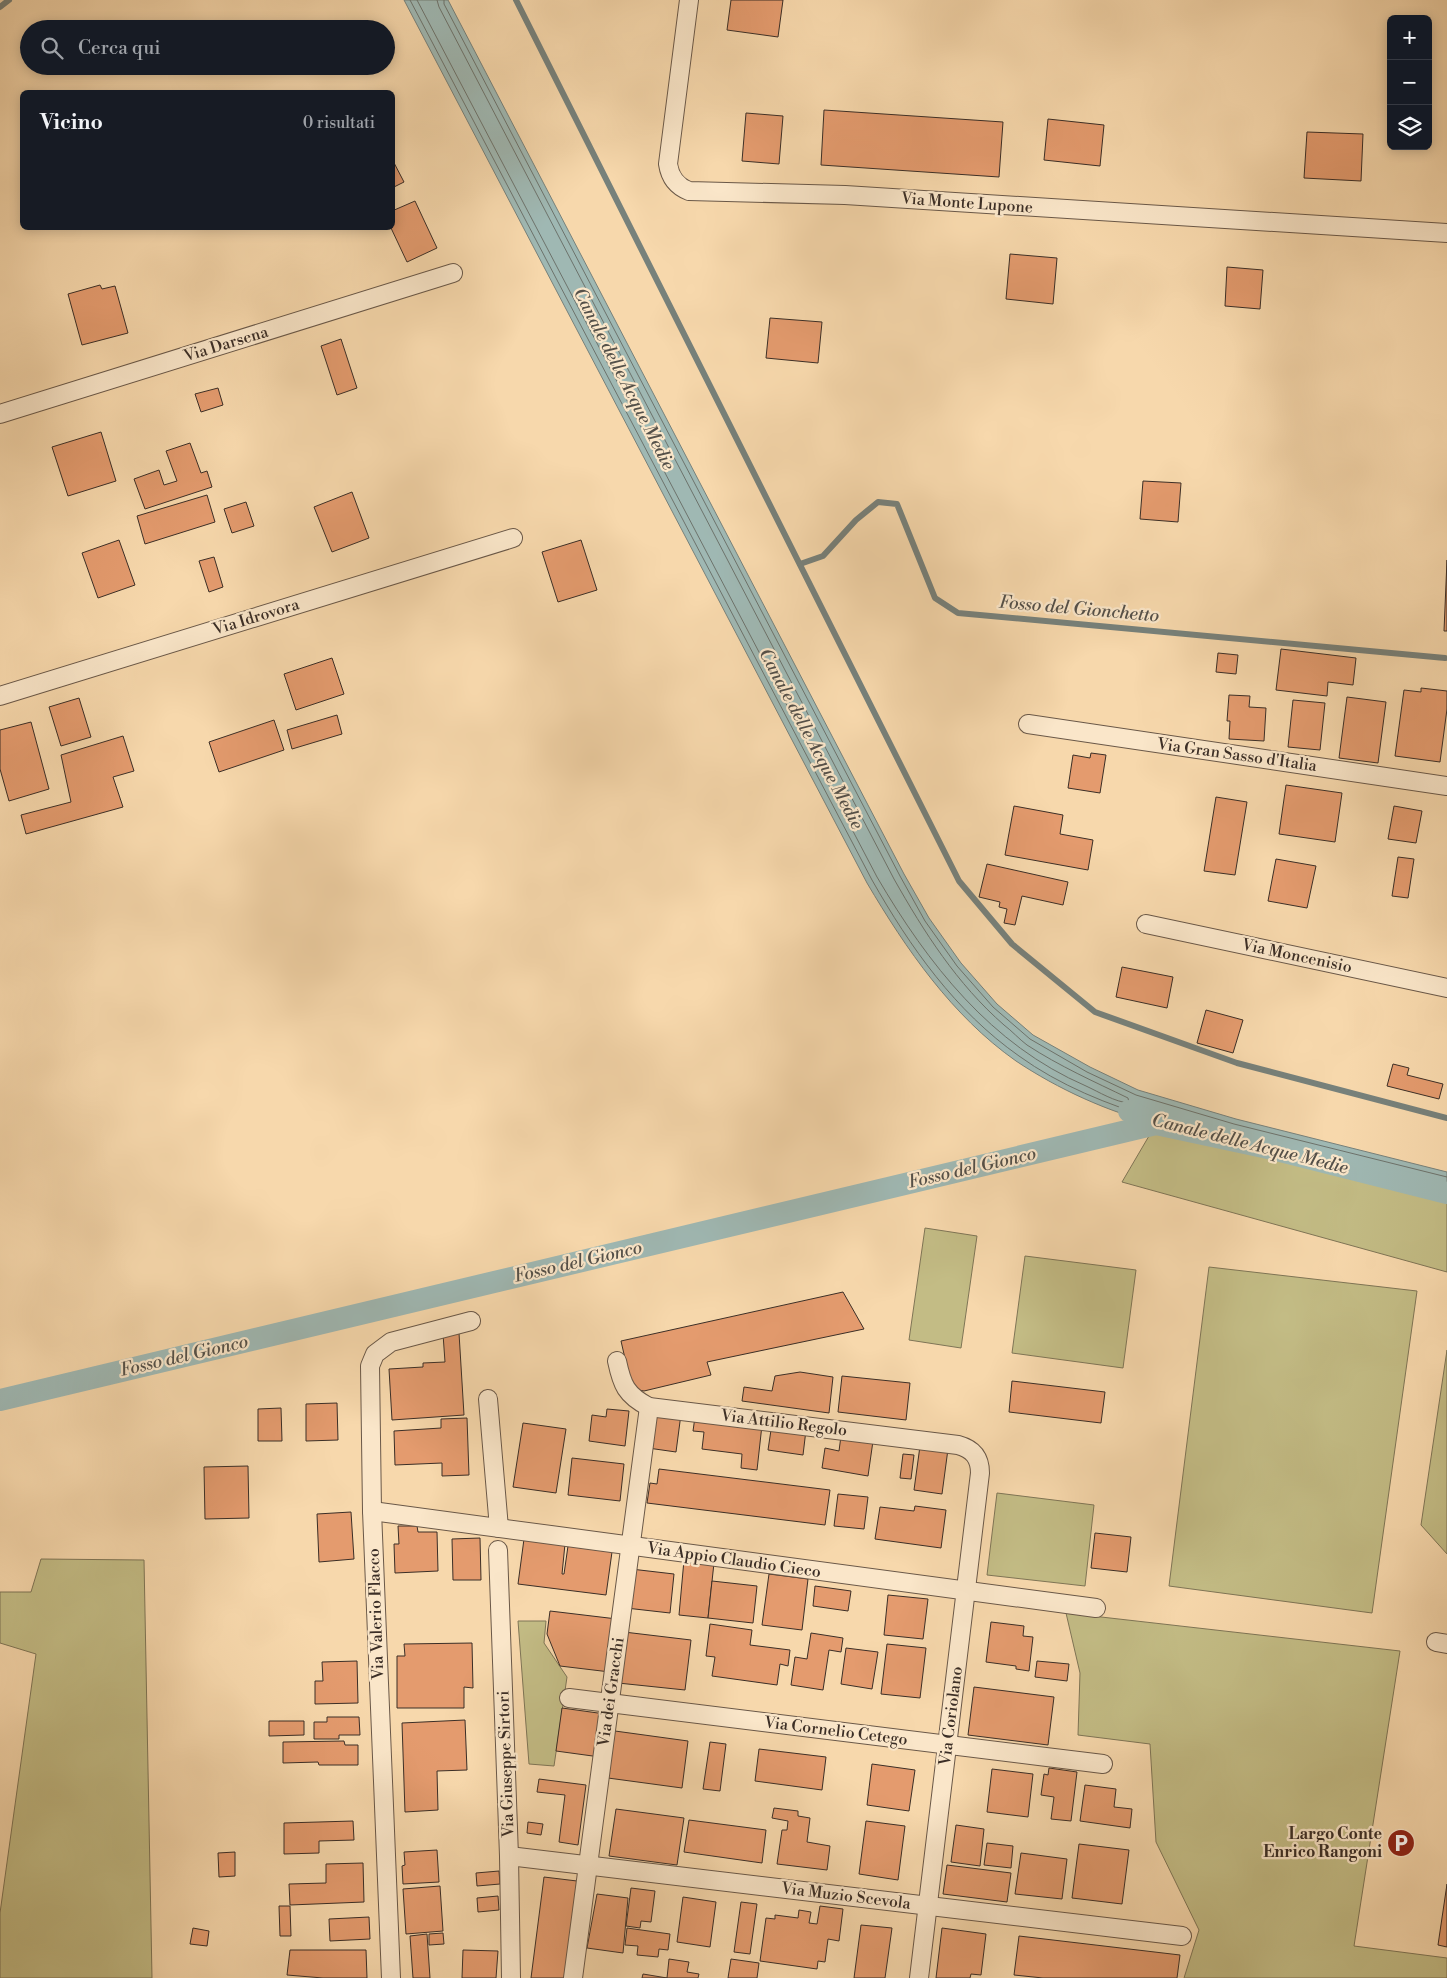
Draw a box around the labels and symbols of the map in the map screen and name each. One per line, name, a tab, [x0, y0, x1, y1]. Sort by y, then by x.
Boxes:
street label: Via Monte Lupone	[899, 188, 1034, 218]
water label: Canale delle Acque Medie	[568, 284, 680, 475]
street label: Via Darsena	[180, 321, 272, 367]
water label: Fosso del Gionchetto	[998, 591, 1160, 627]
street label: Via Idrovora	[209, 594, 302, 640]
water label: Canale delle Acque Medie	[754, 645, 869, 834]
street label: Via Gran Sasso d'Italia	[1155, 734, 1319, 776]
street label: Via Moncenisio	[1239, 934, 1354, 977]
water label: Canale delle Acque Medie	[1149, 1108, 1351, 1180]
water label: Fosso del Gionco	[906, 1142, 1038, 1194]
water label: Fosso del Gionco	[512, 1236, 644, 1288]
water label: Fosso del Gionco	[118, 1330, 250, 1382]
street label: Via Attilio Regolo	[719, 1405, 848, 1441]
street label: Via Appio Claudio Cieco	[645, 1538, 822, 1582]
street label: Via Valerio Flacco	[364, 1548, 388, 1681]
street label: Via dei Gracchi	[593, 1636, 629, 1749]
street label: Via Coriolano	[935, 1665, 967, 1768]
street label: Via Giuseppe Sirtori	[493, 1690, 519, 1839]
street label: Via Cornelio Cetego	[762, 1712, 909, 1750]
place label: Largo Conte Enrico Rangoni	[1263, 1824, 1382, 1862]
parking icon: Largo Conte Enrico Rangoni	[1386, 1828, 1416, 1858]
street label: Via Muzio Scevola	[779, 1878, 913, 1914]

